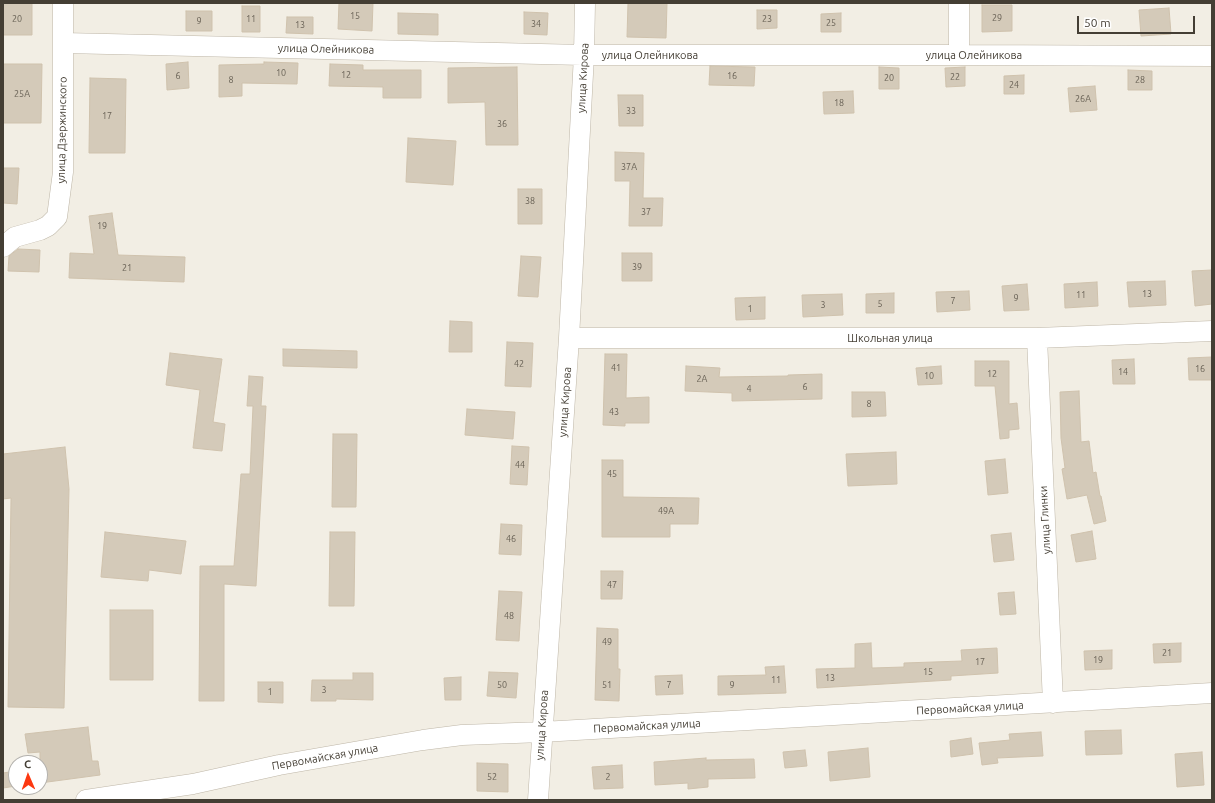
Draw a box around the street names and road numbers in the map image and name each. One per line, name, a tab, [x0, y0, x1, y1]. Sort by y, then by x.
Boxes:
street label: улица Олейникова	[278, 42, 374, 56]
street label: улица Кирова	[575, 42, 591, 114]
street label: улица Олейникова	[602, 48, 698, 62]
street label: улица Олейникова	[926, 48, 1022, 62]
street label: улица Дзержинского	[54, 76, 70, 184]
street label: Школьная улица	[847, 331, 933, 345]
street label: улица Кирова	[556, 366, 574, 438]
street label: улица Глинки	[1037, 485, 1053, 555]
street label: улица Кирова	[533, 689, 551, 761]
street label: Первомайская улица	[916, 699, 1024, 717]
street label: Первомайская улица	[593, 717, 701, 735]
street label: Первомайская улица	[271, 741, 379, 773]

